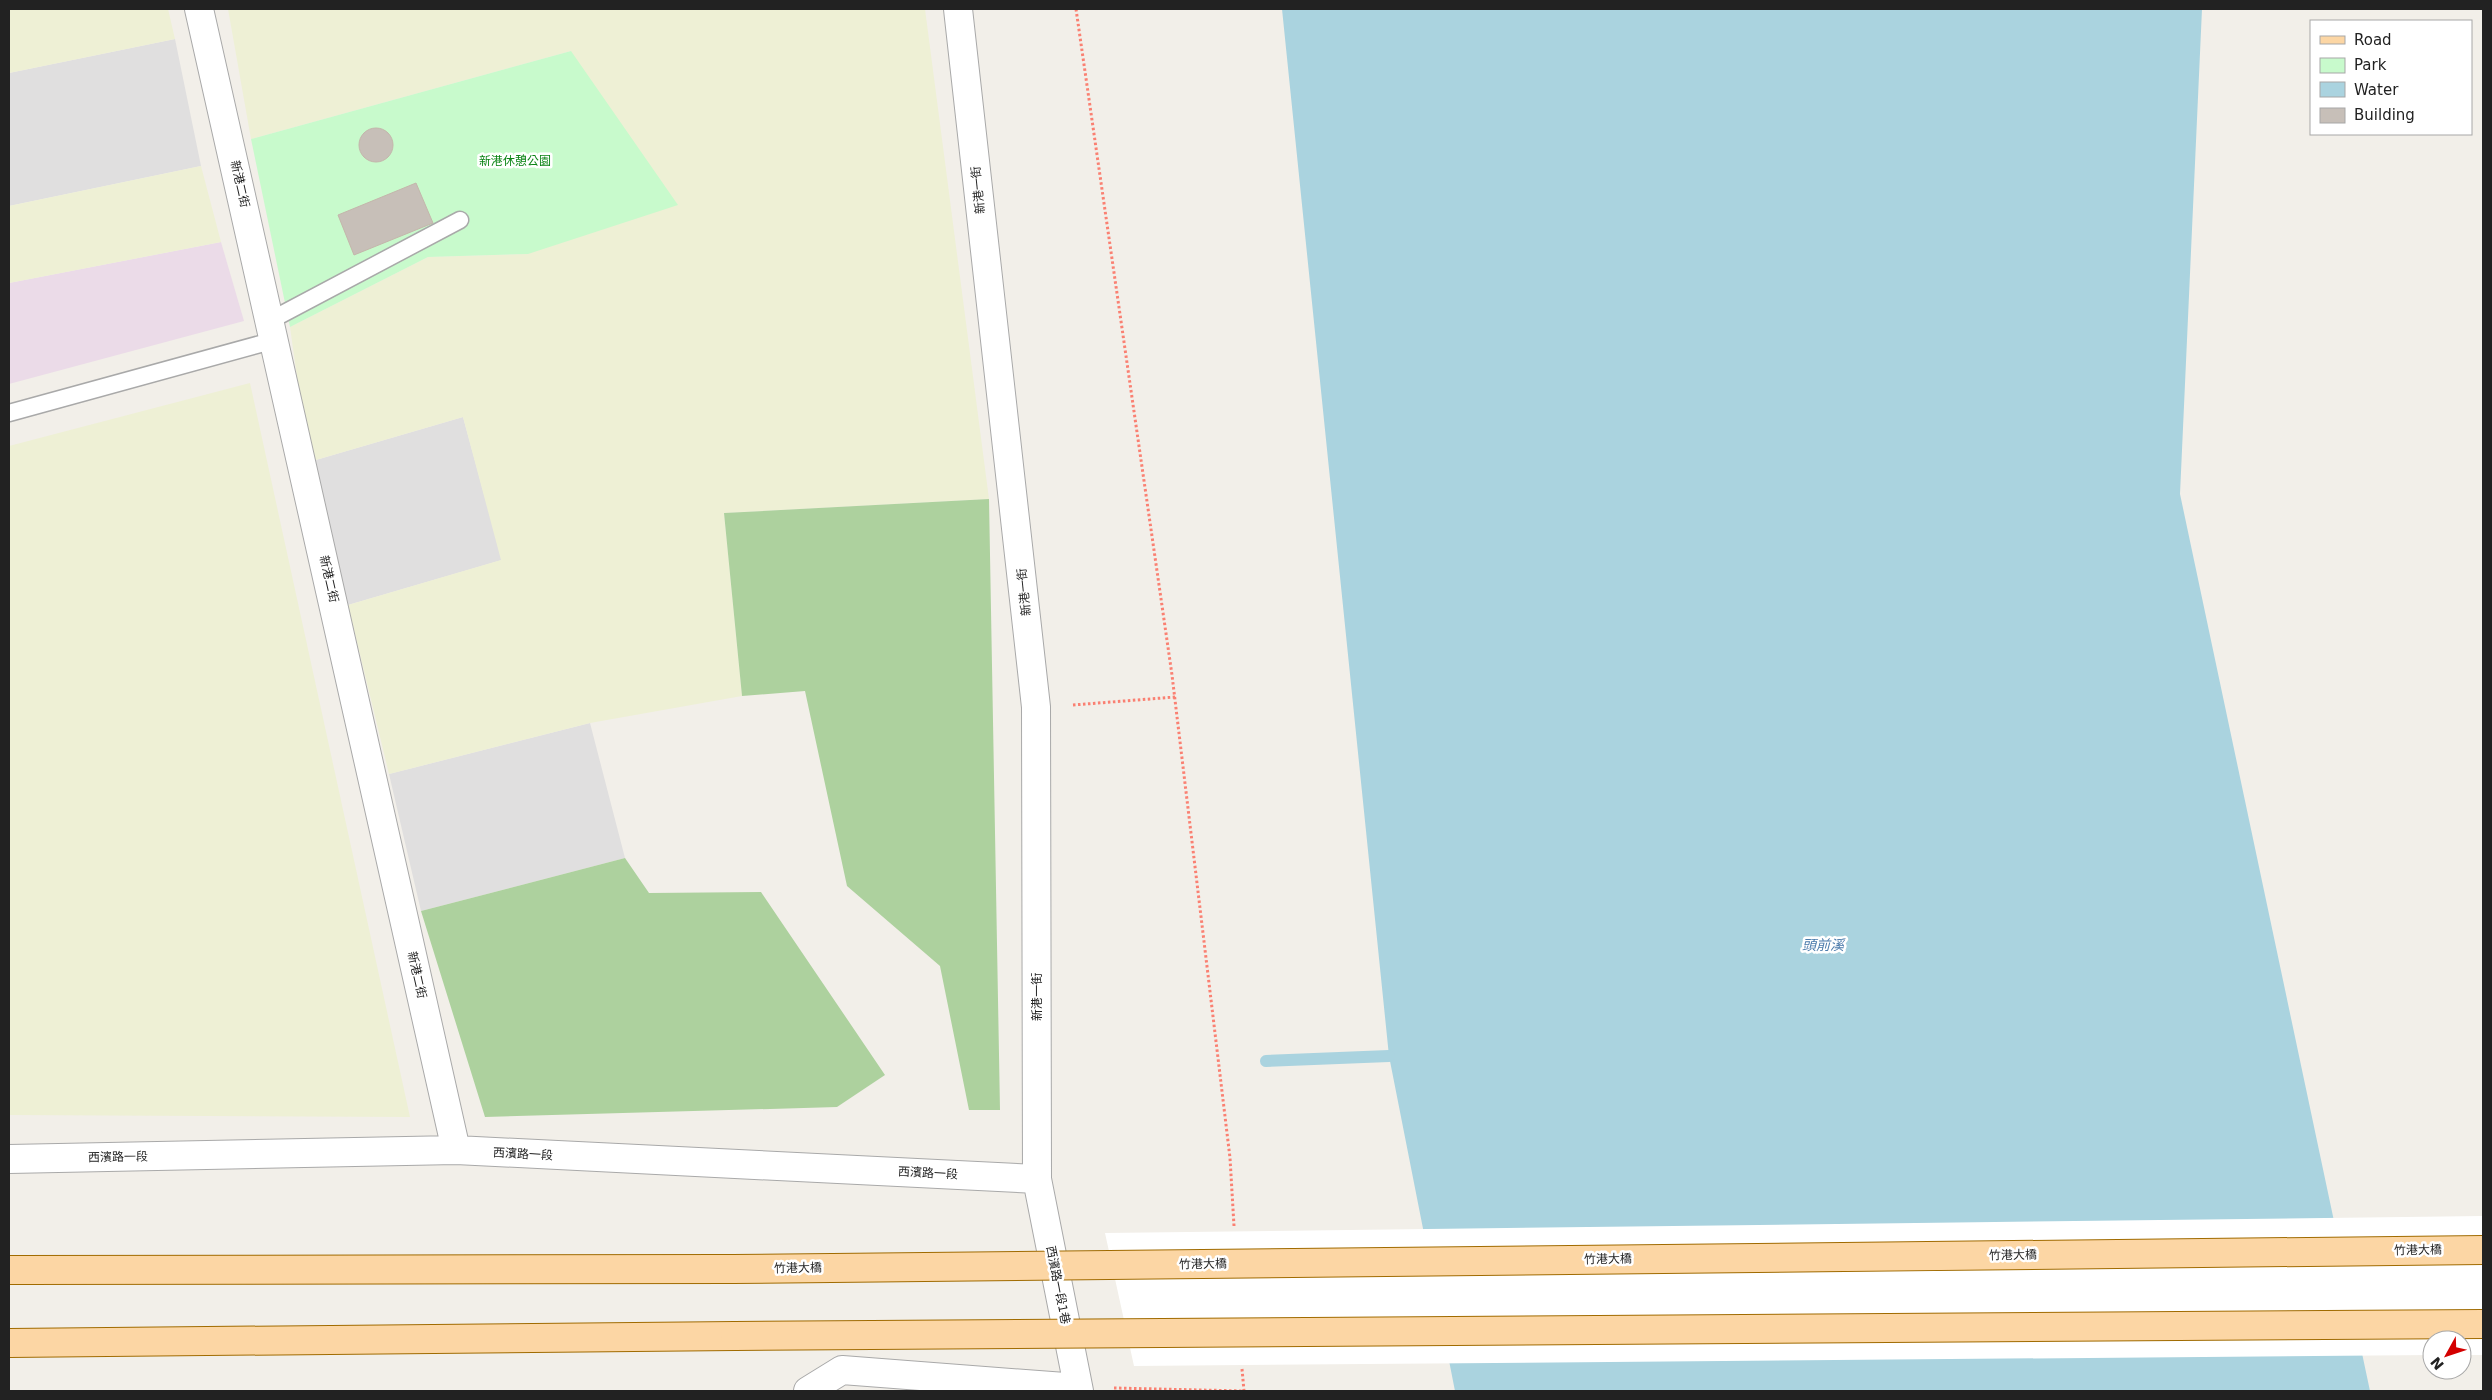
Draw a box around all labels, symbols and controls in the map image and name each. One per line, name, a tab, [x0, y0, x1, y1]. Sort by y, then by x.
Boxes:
legend	[2310, 20, 2472, 135]
text: Road	[2354, 31, 2392, 49]
text: Park	[2354, 56, 2387, 74]
text: Water	[2354, 81, 2399, 99]
text: Building	[2354, 106, 2415, 124]
park label: 新港休憩公園	[479, 154, 551, 168]
street label: 新港二街	[228, 159, 252, 209]
street label: 新港一街	[969, 165, 987, 215]
street label: 新港二街	[317, 554, 341, 604]
street label: 新港一街	[1015, 567, 1033, 617]
water label: 頭前溪	[1802, 937, 1846, 953]
street label: 新港二街	[405, 950, 429, 1000]
street label: 新港一街	[1030, 973, 1044, 1021]
street label: 西濱路一段	[493, 1145, 553, 1163]
street label: 西濱路一段	[88, 1149, 148, 1165]
street label: 西濱路一段	[898, 1164, 958, 1182]
street label: 竹港大橋	[2394, 1243, 2442, 1257]
street label: 西濱路一段1巷	[1044, 1245, 1072, 1325]
street label: 竹港大橋	[1989, 1248, 2037, 1262]
street label: 竹港大橋	[1584, 1252, 1632, 1266]
street label: 竹港大橋	[1179, 1257, 1227, 1271]
street label: 竹港大橋	[774, 1261, 822, 1275]
north arrow	[2422, 1330, 2472, 1380]
text: N	[2427, 1354, 2447, 1373]

